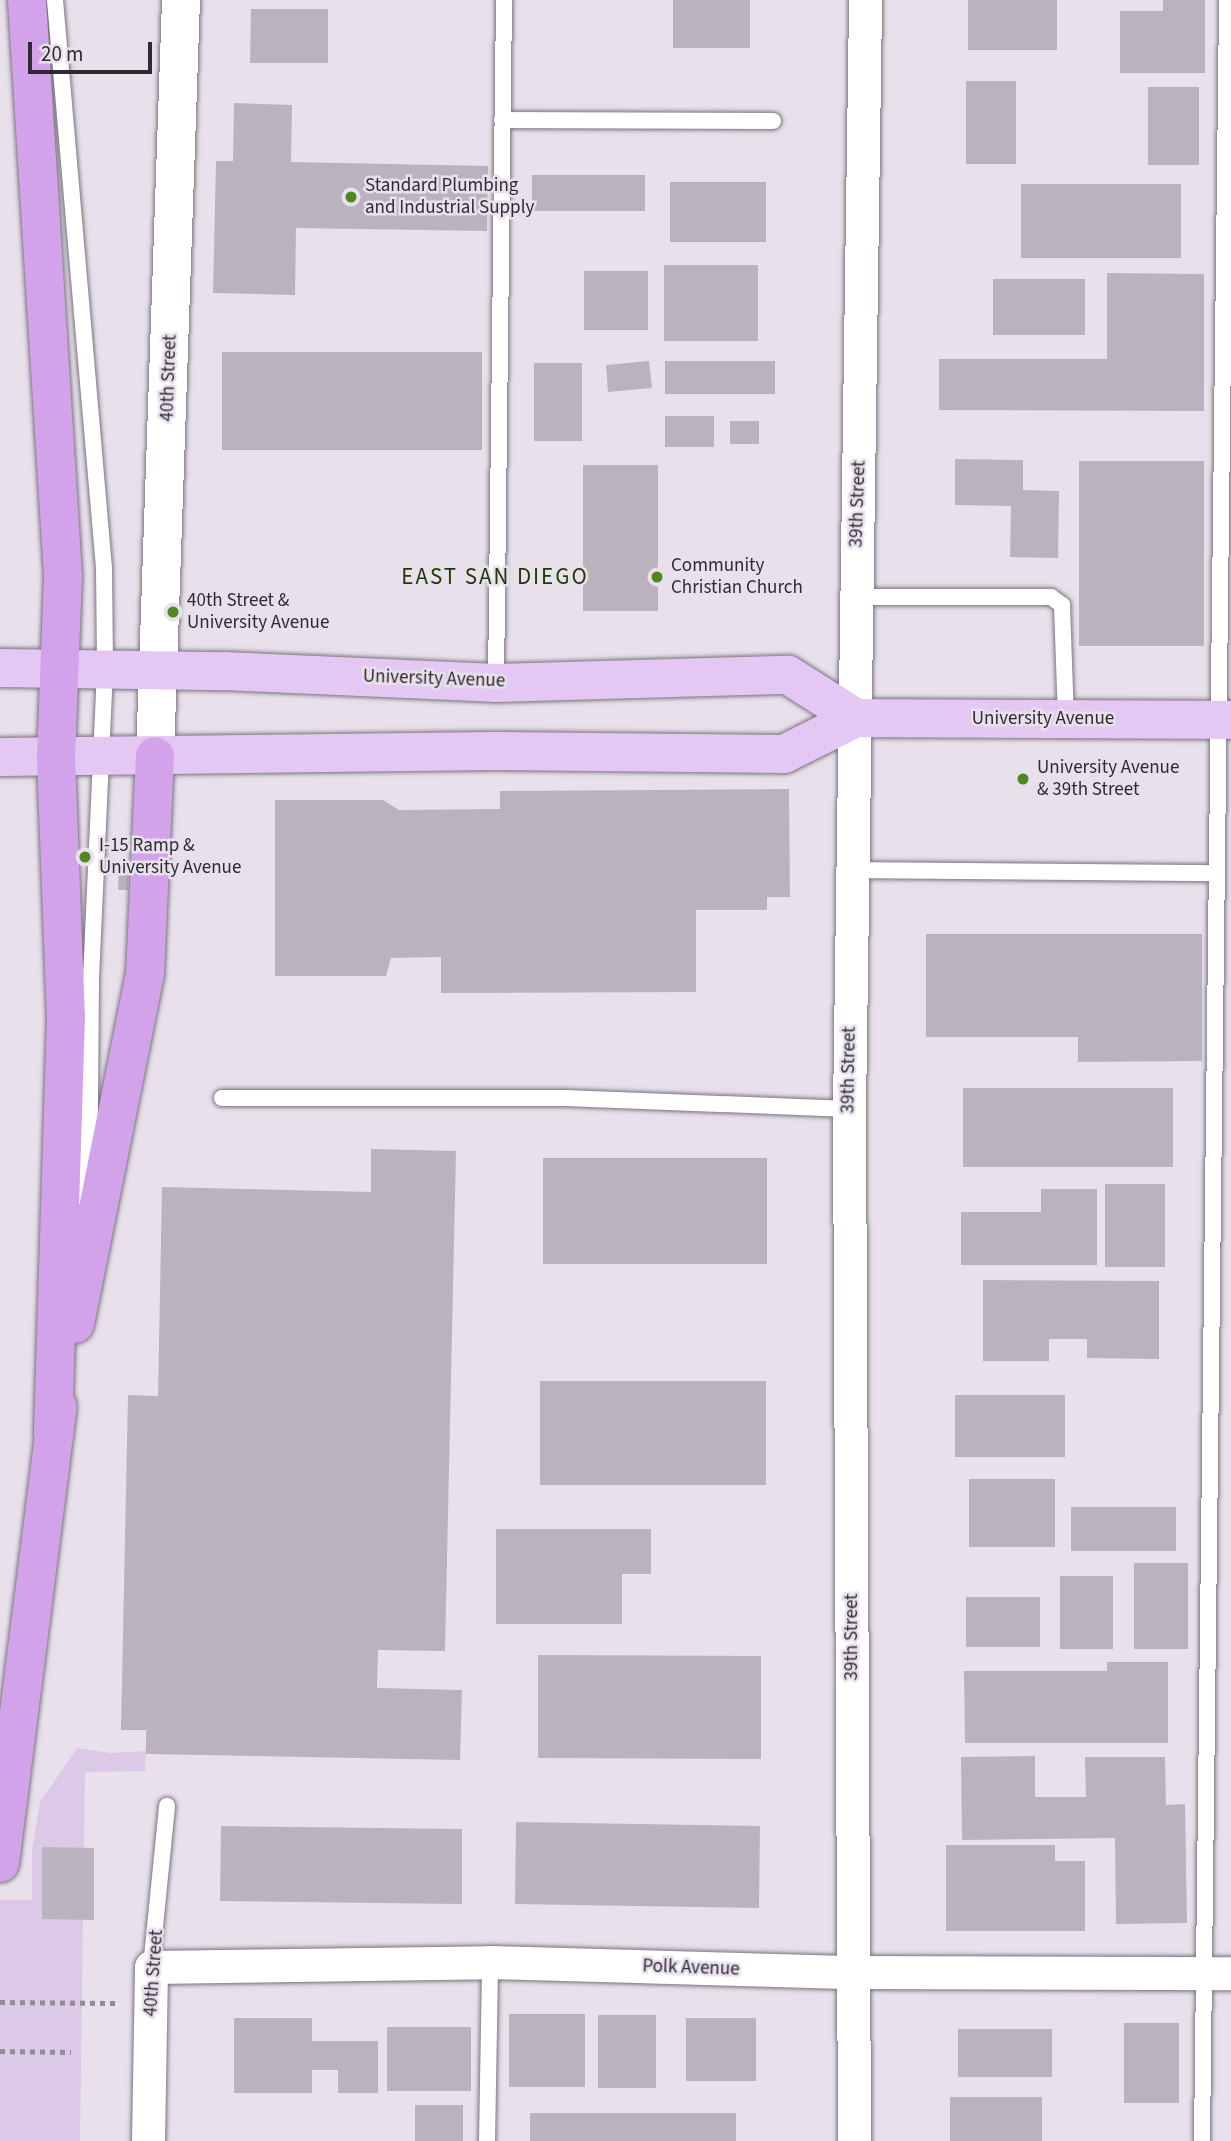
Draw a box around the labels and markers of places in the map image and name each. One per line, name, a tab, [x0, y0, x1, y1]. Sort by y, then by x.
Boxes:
place label: Standard Plumbing and Industrial Supply	[365, 175, 534, 219]
marker: Standard Plumbing and Industrial Supply	[343, 189, 359, 205]
place label: Community Christian Church	[671, 555, 803, 599]
marker: Community Christian Church	[649, 569, 665, 585]
place label: 40th Street & University Avenue	[187, 590, 329, 634]
marker: 40th Street & University Avenue	[165, 604, 181, 620]
place label: University Avenue & 39th Street	[1037, 757, 1179, 801]
marker: University Avenue & 39th Street	[1015, 771, 1031, 787]
place label: I-15 Ramp & University Avenue	[99, 835, 241, 879]
marker: I-15 Ramp & University Avenue	[77, 849, 93, 865]

